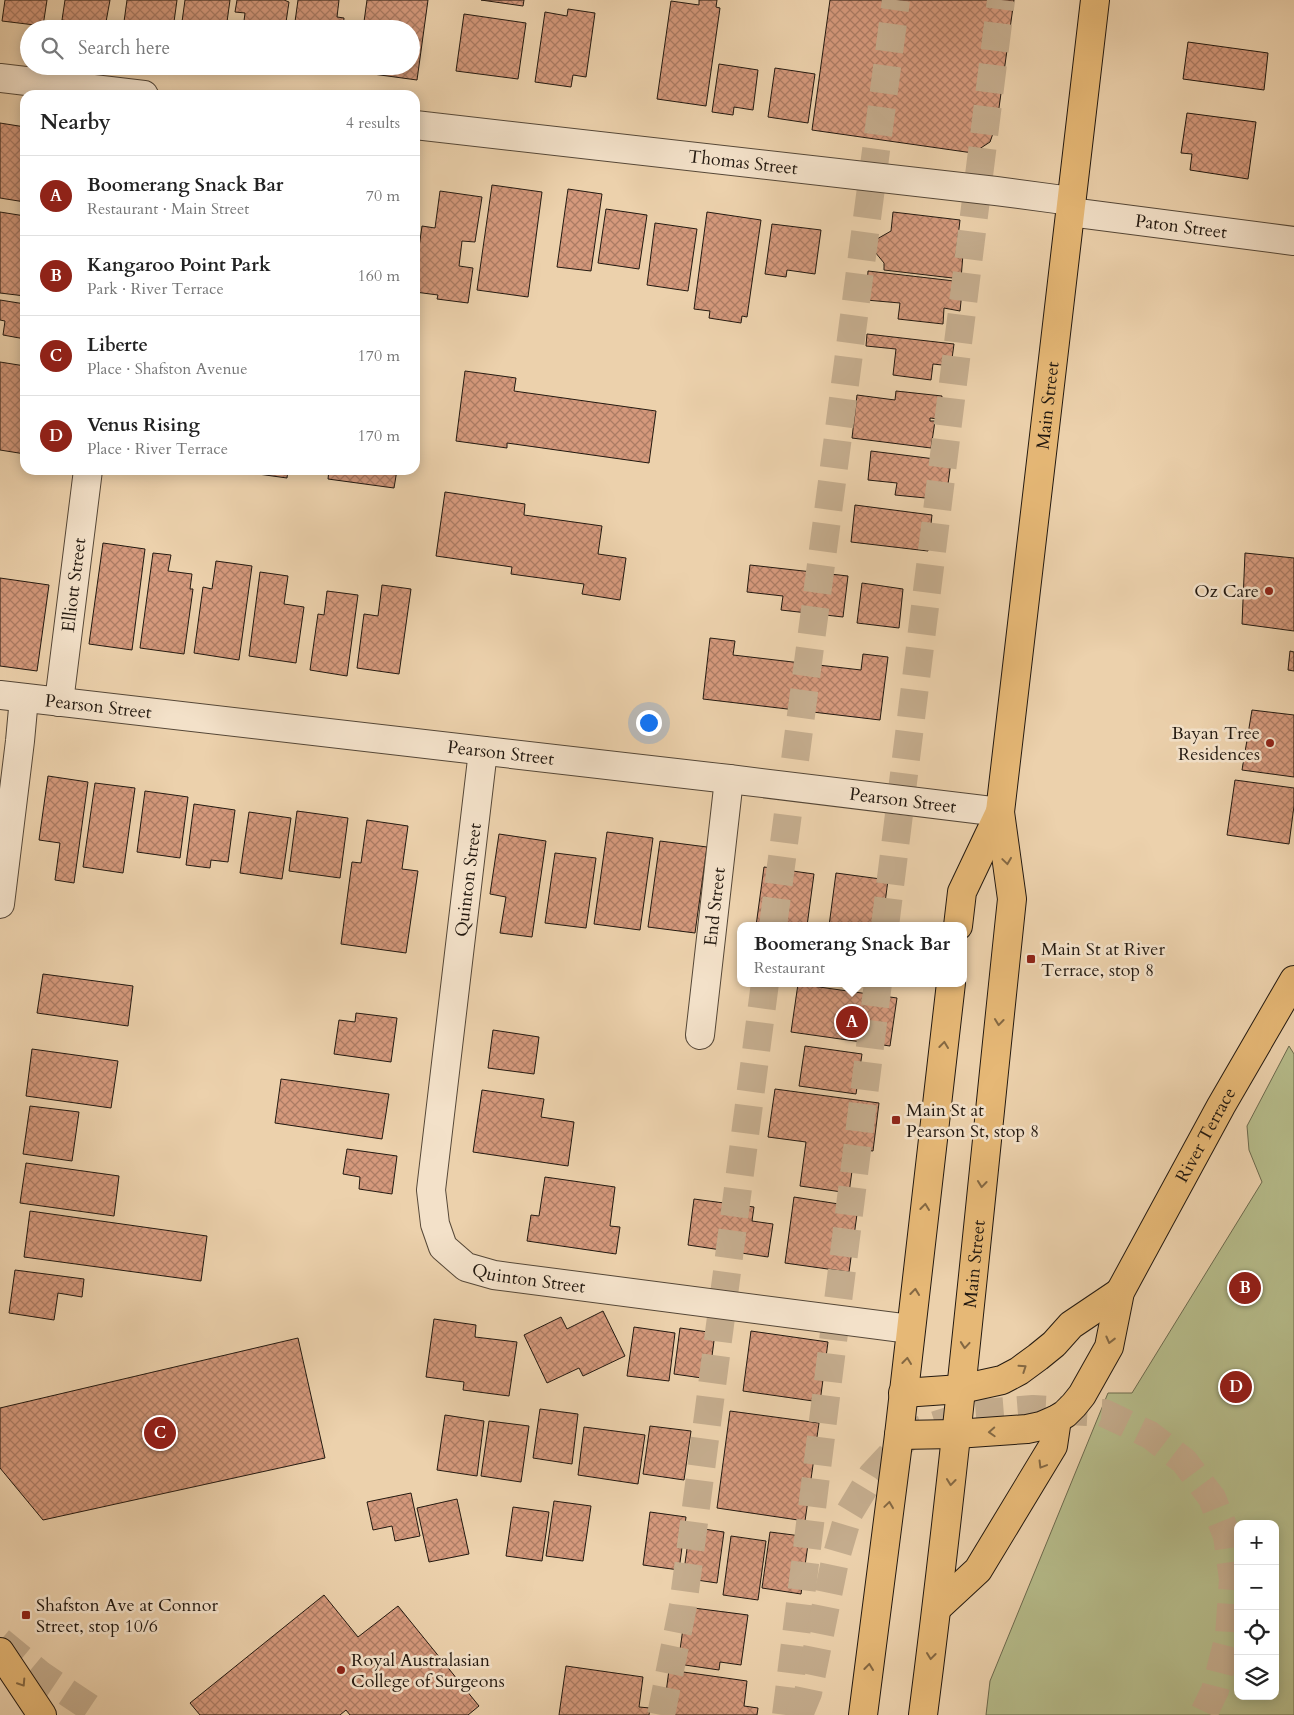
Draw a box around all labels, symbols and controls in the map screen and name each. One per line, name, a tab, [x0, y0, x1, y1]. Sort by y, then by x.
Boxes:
search box	[20, 20, 420, 75]
icon: search	[38, 34, 66, 62]
text: Search here	[78, 35, 170, 61]
text: Nearby	[40, 108, 111, 137]
text: 4 results	[346, 112, 400, 134]
street label: Thomas Street	[687, 144, 799, 181]
text: Boomerang Snack Bar	[87, 172, 283, 198]
text: A	[50, 185, 62, 207]
text: 70 m	[366, 185, 400, 207]
text: Restaurant · Main Street	[87, 198, 249, 220]
street label: Paton Street	[1134, 209, 1229, 245]
text: Kangaroo Point Park	[87, 252, 271, 278]
text: B	[50, 265, 62, 287]
text: 160 m	[358, 265, 400, 287]
text: Park · River Terrace	[87, 278, 224, 300]
text: Liberte	[87, 332, 148, 358]
text: C	[50, 345, 62, 367]
text: 170 m	[358, 345, 400, 367]
text: Place · Shafston Avenue	[87, 358, 248, 380]
street label: Main Street	[1031, 360, 1066, 451]
text: Venus Rising	[87, 412, 200, 438]
text: D	[49, 425, 63, 447]
text: 170 m	[358, 425, 400, 447]
text: Place · River Terrace	[87, 438, 228, 460]
street label: Elliott Street	[56, 536, 92, 633]
place label: Oz Care	[1194, 579, 1259, 604]
marker: Oz Care	[1263, 585, 1275, 597]
street label: Pearson Street	[44, 688, 153, 725]
your location	[636, 710, 662, 736]
place label: Bayan Tree Residences	[1172, 721, 1260, 767]
street label: Pearson Street	[446, 735, 556, 772]
marker: Bayan Tree Residences	[1264, 737, 1276, 749]
street label: Pearson Street	[848, 782, 958, 820]
street label: Quinton Street	[449, 821, 488, 938]
one-way arrow	[1001, 857, 1012, 865]
street label: End Street	[698, 866, 732, 948]
popup	[737, 922, 967, 987]
text: Boomerang Snack Bar	[754, 931, 950, 957]
place label: Main St at River Terrace, stop 8	[1041, 937, 1166, 983]
marker: Main St at River Terrace, stop 8	[1025, 953, 1037, 965]
text: Restaurant	[754, 957, 825, 979]
pin: A	[836, 1003, 868, 1041]
one-way arrow	[994, 1019, 1005, 1027]
one-way arrow	[938, 1041, 949, 1049]
street label: River Terrace	[1170, 1083, 1242, 1187]
place label: Main St at Pearson St, stop 8	[906, 1098, 1039, 1144]
marker: Main St at Pearson St, stop 8	[890, 1114, 902, 1126]
one-way arrow	[977, 1180, 988, 1188]
one-way arrow	[919, 1202, 929, 1211]
street label: Main Street	[958, 1218, 992, 1309]
street label: Quinton Street	[469, 1257, 587, 1300]
pin: B	[1229, 1269, 1261, 1307]
one-way arrow	[909, 1288, 920, 1296]
one-way arrow	[1105, 1336, 1116, 1345]
one-way arrow	[960, 1342, 971, 1350]
one-way arrow	[901, 1356, 912, 1364]
one-way arrow	[1017, 1365, 1027, 1374]
pin: D	[1220, 1368, 1252, 1406]
pin: C	[144, 1414, 176, 1452]
one-way arrow	[988, 1427, 996, 1438]
one-way arrow	[1038, 1459, 1048, 1468]
one-way arrow	[946, 1479, 957, 1487]
one-way arrow	[883, 1501, 893, 1510]
map controls	[1234, 1520, 1279, 1700]
button: +	[1234, 1520, 1279, 1565]
button: −	[1234, 1565, 1279, 1610]
place label: Shafston Ave at Connor Street, stop 10/6	[36, 1593, 219, 1639]
marker: Shafston Ave at Connor Street, stop 10/6	[20, 1609, 32, 1621]
button: locate	[1234, 1610, 1279, 1655]
place label: Royal Australasian College of Surgeons	[351, 1648, 505, 1694]
one-way arrow	[926, 1652, 936, 1660]
button: layers	[1234, 1655, 1279, 1700]
one-way arrow	[863, 1662, 874, 1670]
marker: Royal Australasian College of Surgeons	[335, 1664, 347, 1676]
one-way arrow	[15, 1678, 25, 1687]

